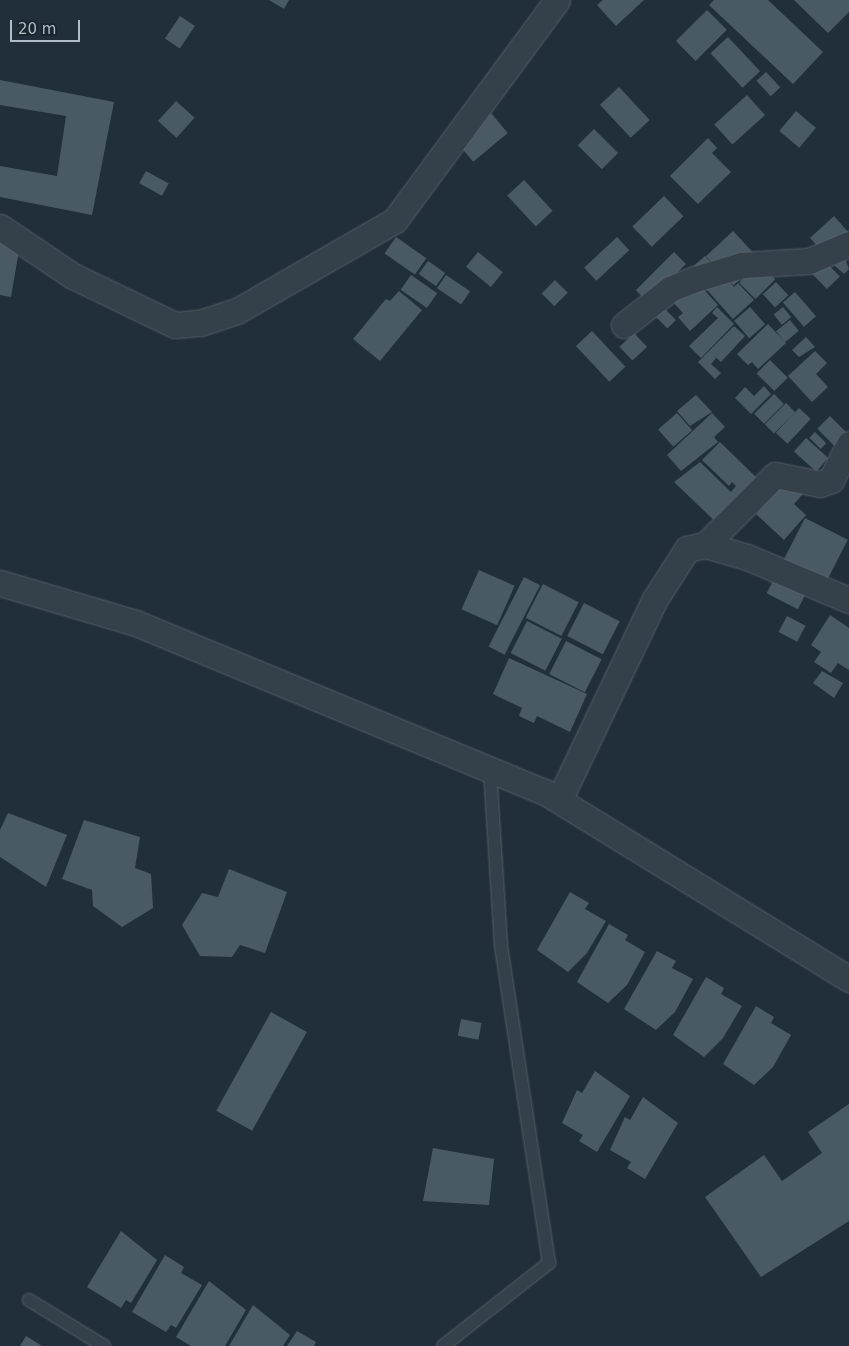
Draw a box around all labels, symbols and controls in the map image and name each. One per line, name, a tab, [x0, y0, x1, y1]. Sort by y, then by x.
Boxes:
scale bar	[12, 10, 82, 42]
text: 20 m	[18, 20, 56, 38]

